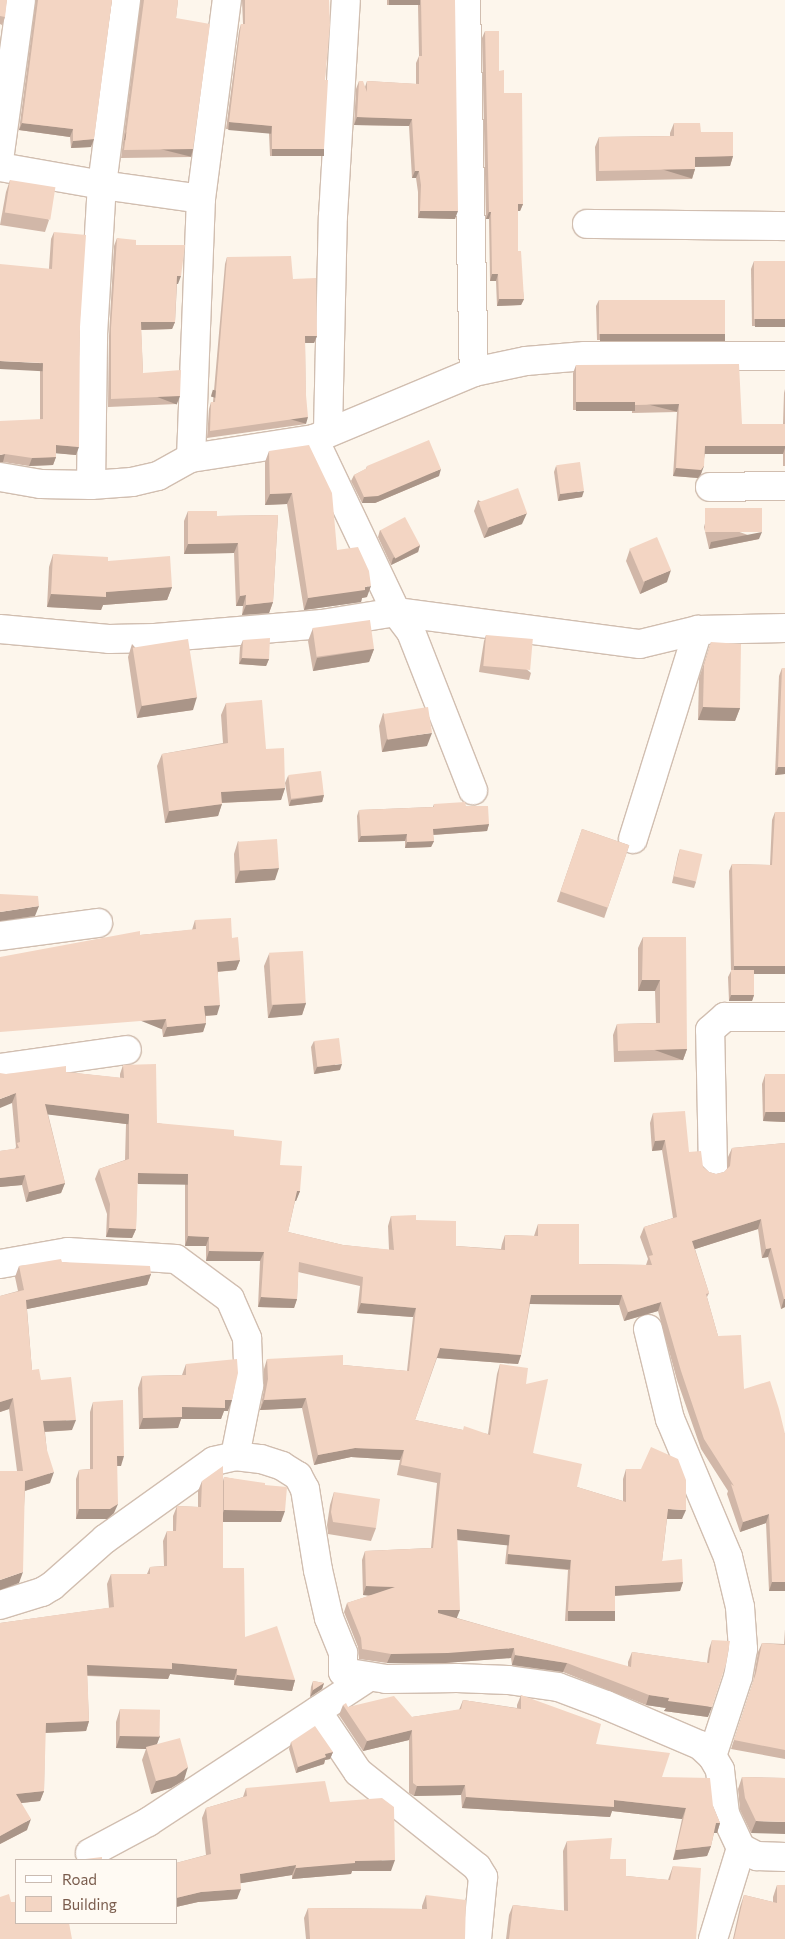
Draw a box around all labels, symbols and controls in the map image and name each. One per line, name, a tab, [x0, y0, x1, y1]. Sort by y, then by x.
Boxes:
legend	[15, 1859, 178, 1924]
text: Road	[62, 1870, 97, 1888]
text: Building	[62, 1895, 117, 1913]

